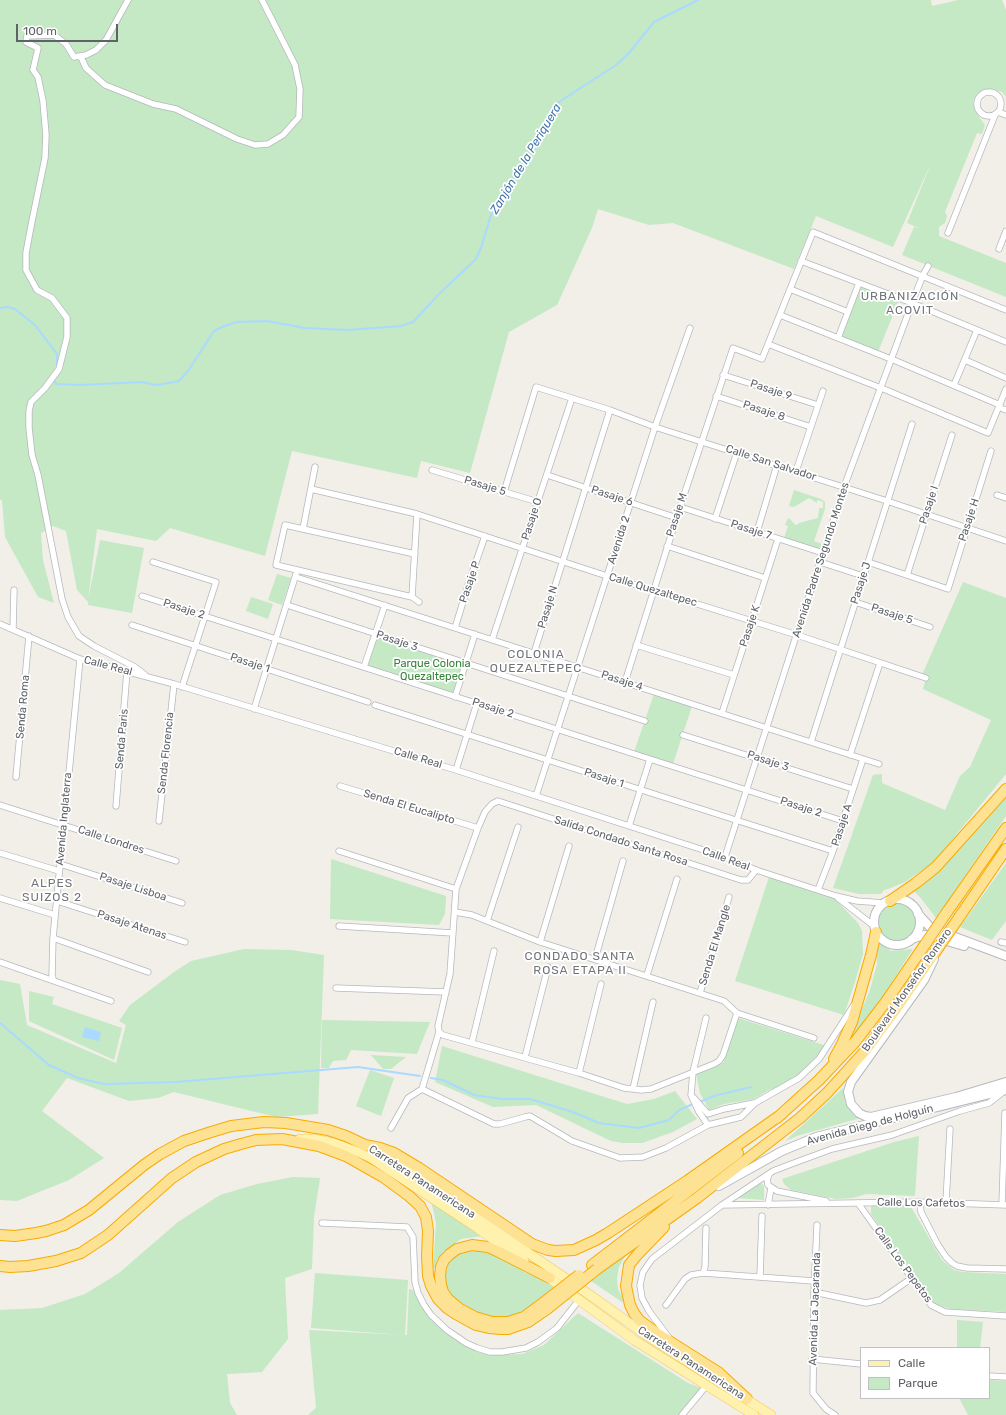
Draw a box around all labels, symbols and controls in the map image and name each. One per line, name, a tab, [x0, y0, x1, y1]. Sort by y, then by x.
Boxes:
scale bar	[18, 16, 120, 42]
text: 100 m	[23, 24, 57, 38]
water label: Zanjón de la Periquera	[487, 101, 565, 217]
district label: URBANIZACIÓN ACOVIT	[861, 290, 959, 318]
street label: Pasaje 9	[749, 377, 793, 403]
street label: Pasaje 8	[741, 398, 787, 424]
street label: Calle San Salvador	[724, 442, 818, 484]
street label: Pasaje 5	[463, 473, 507, 499]
street label: Avenida Padre Segundo Montes	[790, 481, 852, 639]
street label: Pasaje 6	[589, 483, 635, 509]
street label: Pasaje I	[917, 484, 941, 526]
street label: Pasaje M	[664, 491, 690, 539]
street label: Pasaje O	[519, 496, 545, 542]
street label: Pasaje H	[956, 497, 982, 543]
street label: Avenida 2	[605, 514, 633, 566]
street label: Pasaje 7	[729, 517, 773, 543]
street label: Pasaje P	[457, 559, 483, 605]
street label: Pasaje J	[848, 560, 874, 606]
street label: Calle Quezaltepec	[607, 570, 699, 610]
street label: Pasaje N	[535, 584, 561, 630]
street label: Pasaje 2	[162, 596, 206, 622]
street label: Pasaje 5	[870, 601, 914, 627]
street label: Pasaje K	[737, 603, 763, 649]
street label: Pasaje 3	[374, 628, 420, 654]
district label: COLONIA QUEZALTEPEC	[490, 648, 582, 676]
street label: Pasaje 1	[228, 650, 272, 676]
street label: Calle Real	[82, 653, 134, 679]
park label: Parque Colonia Quezaltepec	[393, 657, 471, 683]
street label: Pasaje 4	[599, 668, 645, 694]
street label: Senda Roma	[14, 674, 32, 740]
street label: Pasaje 2	[471, 695, 515, 721]
street label: Senda Paris	[113, 708, 131, 770]
street label: Senda Florencia	[155, 711, 177, 795]
street label: Calle Real	[392, 744, 444, 772]
street label: Pasaje 3	[745, 748, 791, 774]
street label: Pasaje 1	[582, 765, 626, 791]
street label: Avenida Inglaterra	[53, 772, 75, 866]
street label: Senda El Eucalipto	[362, 787, 456, 827]
street label: Pasaje 2	[779, 794, 823, 820]
street label: Pasaje A	[829, 802, 855, 848]
street label: Salida Condado Santa Rosa	[553, 813, 689, 869]
street label: Calle Londres	[76, 823, 146, 857]
street label: Calle Real	[700, 844, 752, 874]
street label: Pasaje Lisboa	[98, 870, 168, 904]
district label: ALPES SUIZOS 2	[22, 877, 82, 905]
street label: Senda El Mangle	[696, 903, 734, 987]
street label: Pasaje Atenas	[96, 908, 168, 942]
street label: Boulevard Monseñor Romero	[859, 926, 955, 1054]
district label: CONDADO SANTA ROSA ETAPA II	[525, 950, 635, 978]
street label: Avenida Diego de Holguín	[805, 1102, 935, 1148]
street label: Carretera Panamericana	[366, 1143, 478, 1221]
street label: Calle Los Cafetos	[877, 1196, 965, 1210]
street label: Calle Los Pepetos	[871, 1225, 935, 1305]
street label: Avenida La Jacaranda	[806, 1252, 824, 1366]
street label: Carretera Panamericana	[635, 1324, 747, 1402]
legend	[860, 1347, 990, 1399]
text: Calle	[898, 1356, 925, 1370]
text: Parque	[898, 1376, 938, 1390]

